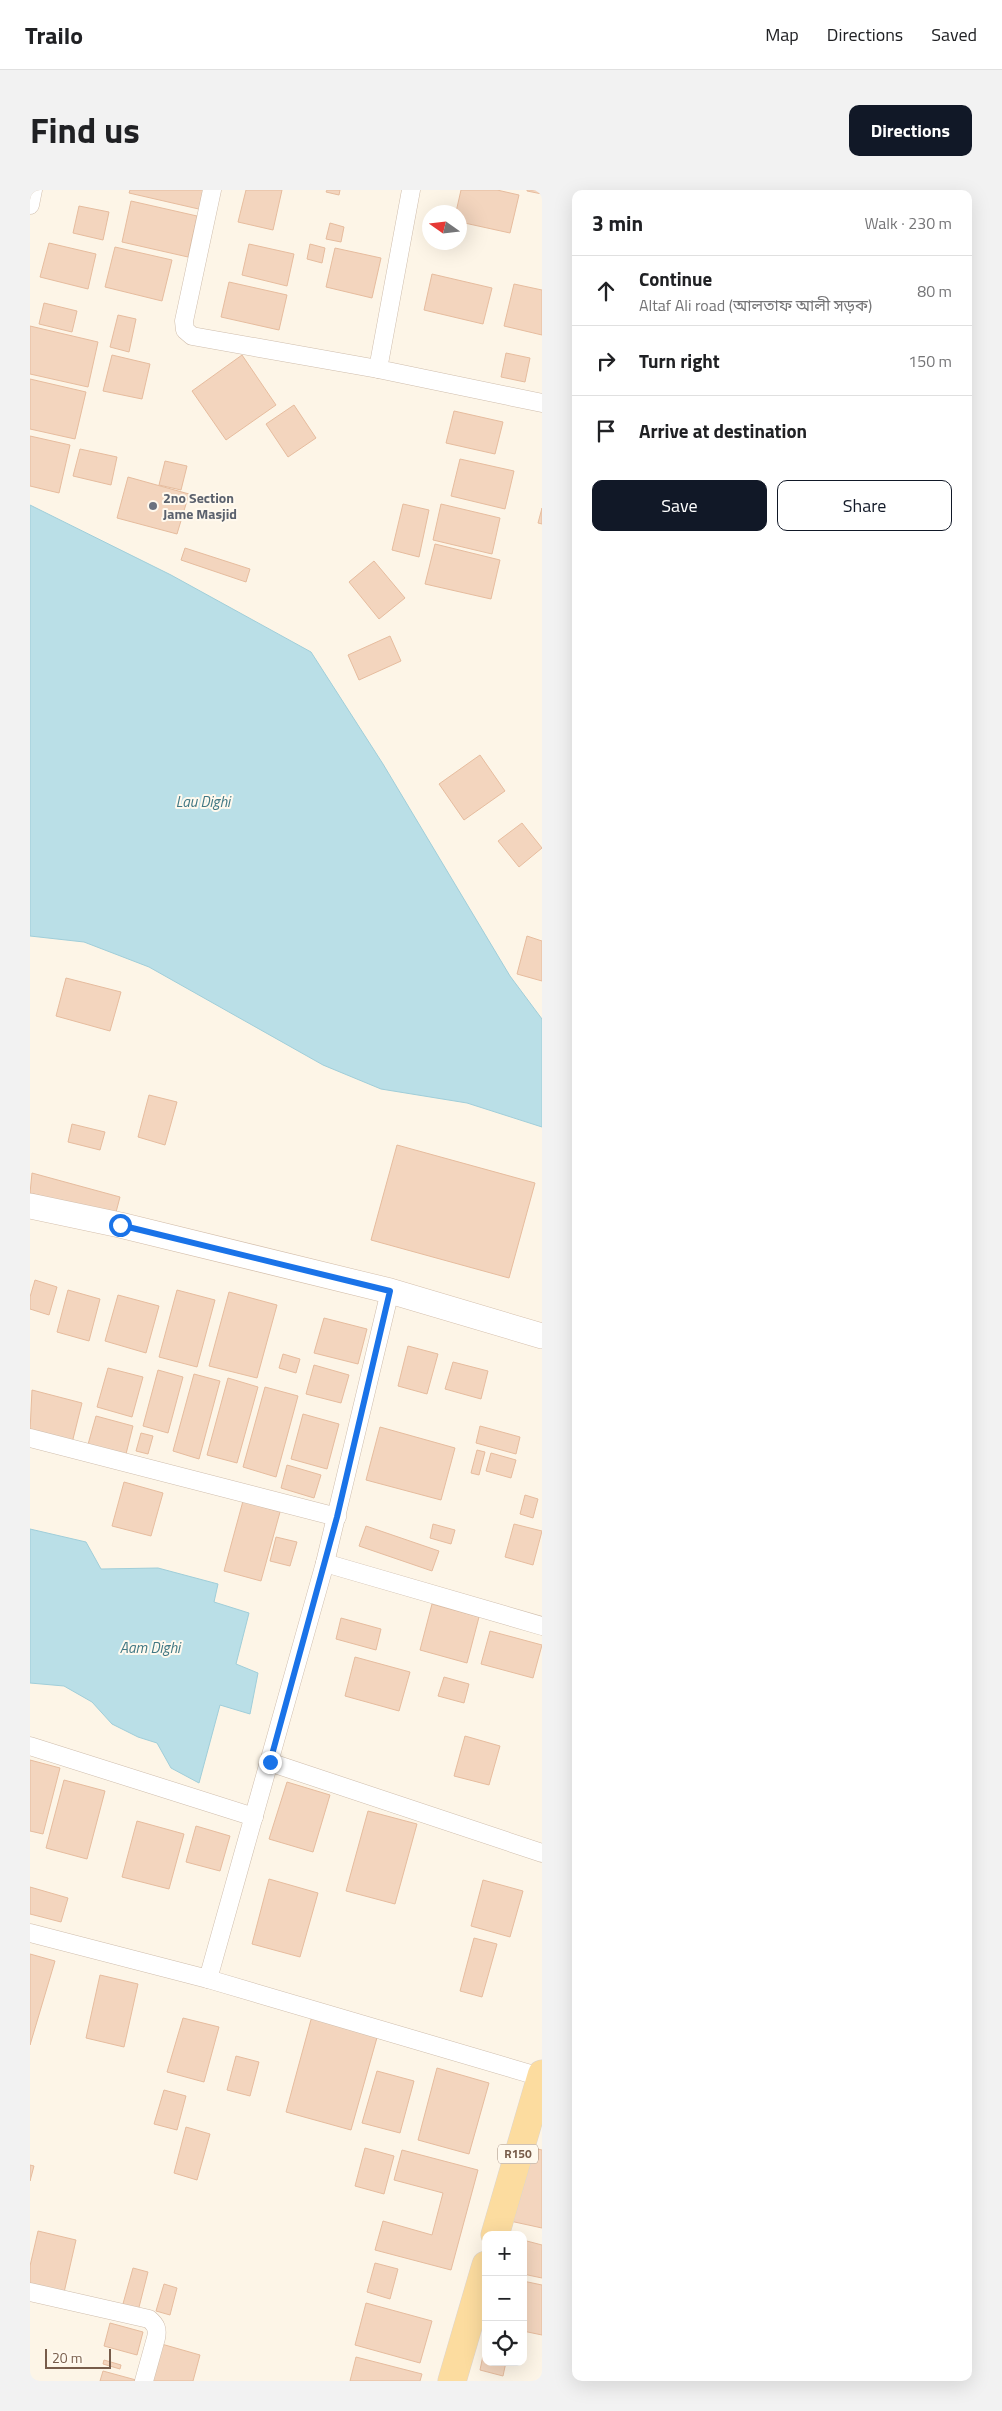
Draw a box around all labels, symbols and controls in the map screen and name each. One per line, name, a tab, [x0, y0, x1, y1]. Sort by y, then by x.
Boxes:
text: Trailo	[25, 17, 83, 53]
text: Map	[765, 21, 799, 48]
text: Directions	[827, 21, 903, 48]
text: Saved	[931, 21, 977, 48]
text: Find us	[30, 103, 140, 157]
button: Directions	[849, 105, 972, 156]
north arrow	[422, 205, 467, 250]
text: 3 min	[592, 207, 643, 239]
text: Walk · 230 m	[864, 211, 952, 235]
text: Continue	[639, 264, 712, 293]
icon: ahead	[592, 277, 620, 305]
text: 80 m	[917, 279, 952, 303]
text: Altaf Ali road (আলতাফ আলী সড়ক)	[639, 293, 872, 317]
text: Turn right	[639, 346, 720, 375]
icon: right	[592, 347, 620, 375]
text: 150 m	[908, 349, 952, 373]
text: Arrive at destination	[639, 416, 807, 445]
icon: arrive	[592, 417, 620, 445]
button: Save	[592, 480, 767, 531]
button: Share	[777, 480, 952, 531]
place label: 2no Section Jame Masjid	[163, 487, 237, 524]
marker: 2no Section Jame Masjid	[147, 500, 159, 512]
water label: Lau Dighi	[176, 790, 232, 813]
route start	[109, 1214, 132, 1237]
water label: Aam Dighi	[120, 1636, 182, 1659]
route end	[259, 1751, 282, 1774]
road number: R150	[498, 2145, 538, 2164]
map controls	[482, 2231, 527, 2366]
button: +	[482, 2231, 527, 2276]
button: −	[482, 2276, 527, 2321]
button: locate	[482, 2321, 527, 2366]
scale bar	[45, 2346, 111, 2369]
text: 20 m	[52, 2347, 82, 2368]

